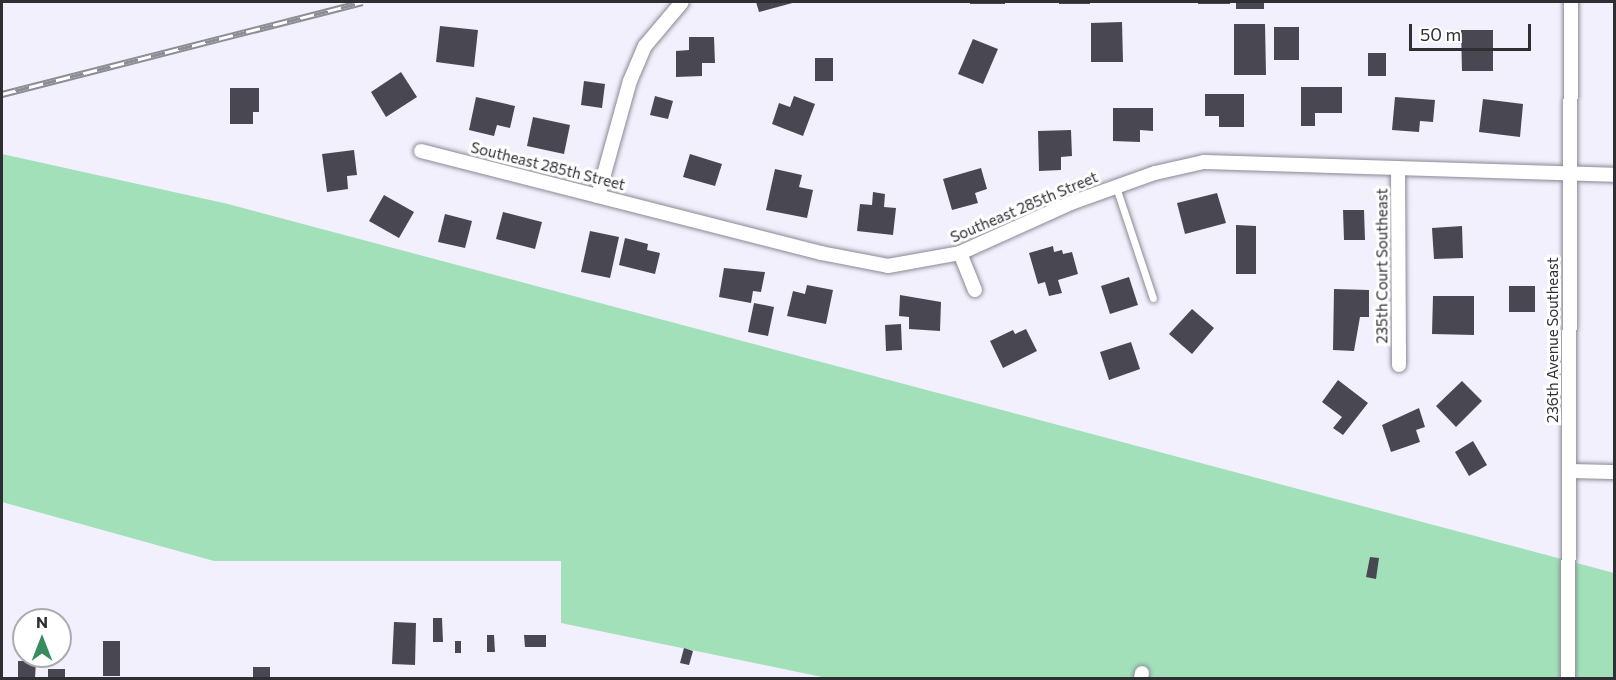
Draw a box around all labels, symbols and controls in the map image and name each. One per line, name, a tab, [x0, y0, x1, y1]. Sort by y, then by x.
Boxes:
scale bar	[1412, 12, 1534, 50]
text: 50 m	[1420, 23, 1461, 45]
street label: Southeast 285th Street	[469, 138, 627, 194]
street label: Southeast 285th Street	[948, 168, 1100, 246]
street label: 235th Court Southeast	[1373, 188, 1391, 344]
street label: 236th Avenue Southeast	[1544, 257, 1562, 423]
north arrow	[12, 608, 72, 668]
text: N	[36, 612, 48, 631]

